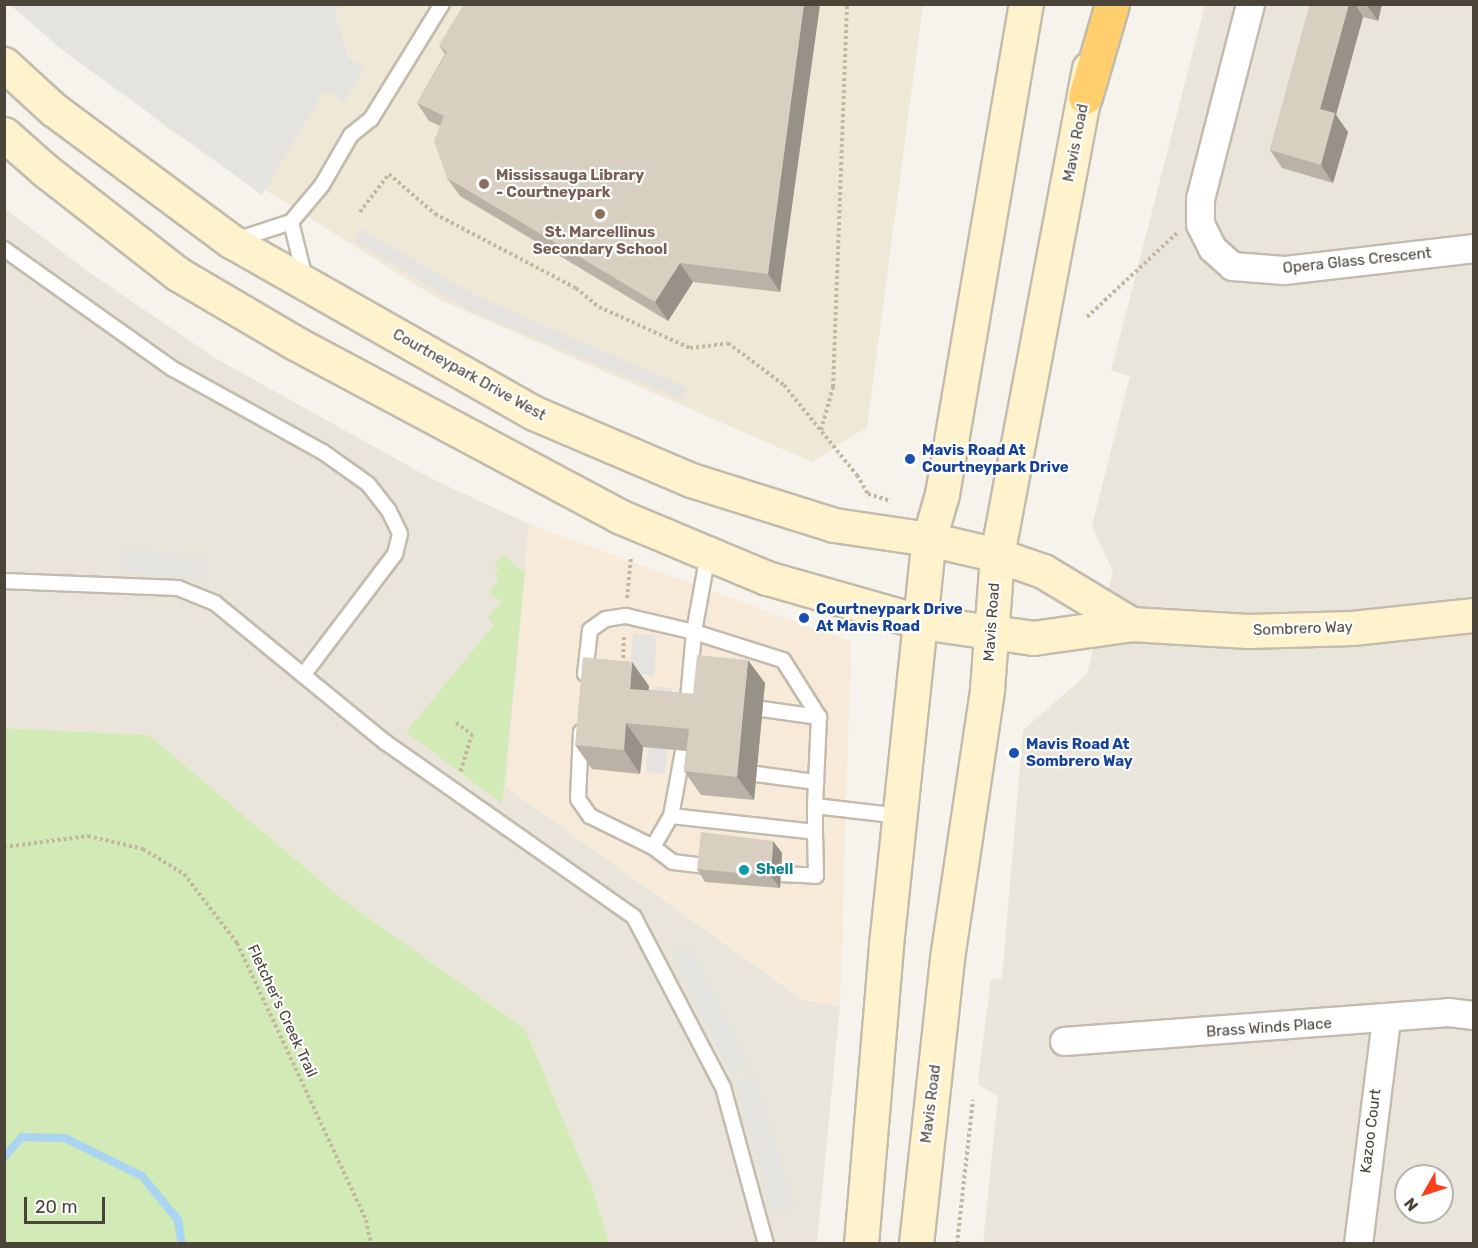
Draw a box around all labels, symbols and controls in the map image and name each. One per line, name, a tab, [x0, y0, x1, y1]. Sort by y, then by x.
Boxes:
street label: Mavis Road	[1060, 103, 1092, 183]
place label: Mississauga Library - Courtneypark	[496, 166, 644, 201]
marker: Mississauga Library - Courtneypark	[477, 177, 491, 191]
marker: St. Marcellinus Secondary School	[593, 207, 607, 221]
place label: St. Marcellinus Secondary School	[533, 223, 667, 258]
street label: Opera Glass Crescent	[1282, 244, 1432, 278]
street label: Courtneypark Drive West	[389, 325, 549, 425]
place label: Mavis Road At Courtneypark Drive	[922, 441, 1069, 476]
marker: Mavis Road At Courtneypark Drive	[903, 452, 917, 466]
street label: Mavis Road	[980, 582, 1004, 662]
place label: Courtneypark Drive At Mavis Road	[816, 600, 963, 635]
marker: Courtneypark Drive At Mavis Road	[797, 611, 811, 625]
street label: Sombrero Way	[1253, 618, 1353, 640]
place label: Mavis Road At Sombrero Way	[1026, 735, 1133, 770]
marker: Mavis Road At Sombrero Way	[1007, 746, 1021, 760]
place label: Shell	[756, 861, 793, 879]
marker: Shell	[737, 863, 751, 877]
street label: Fletcher's Creek Trail	[243, 942, 321, 1080]
street label: Brass Winds Place	[1205, 1015, 1333, 1041]
street label: Mavis Road	[917, 1064, 945, 1144]
street label: Kazoo Court	[1357, 1088, 1385, 1174]
north arrow	[1394, 1164, 1454, 1224]
scale bar	[27, 1185, 108, 1223]
text: N	[1400, 1194, 1422, 1215]
text: 20 m	[35, 1196, 77, 1218]

